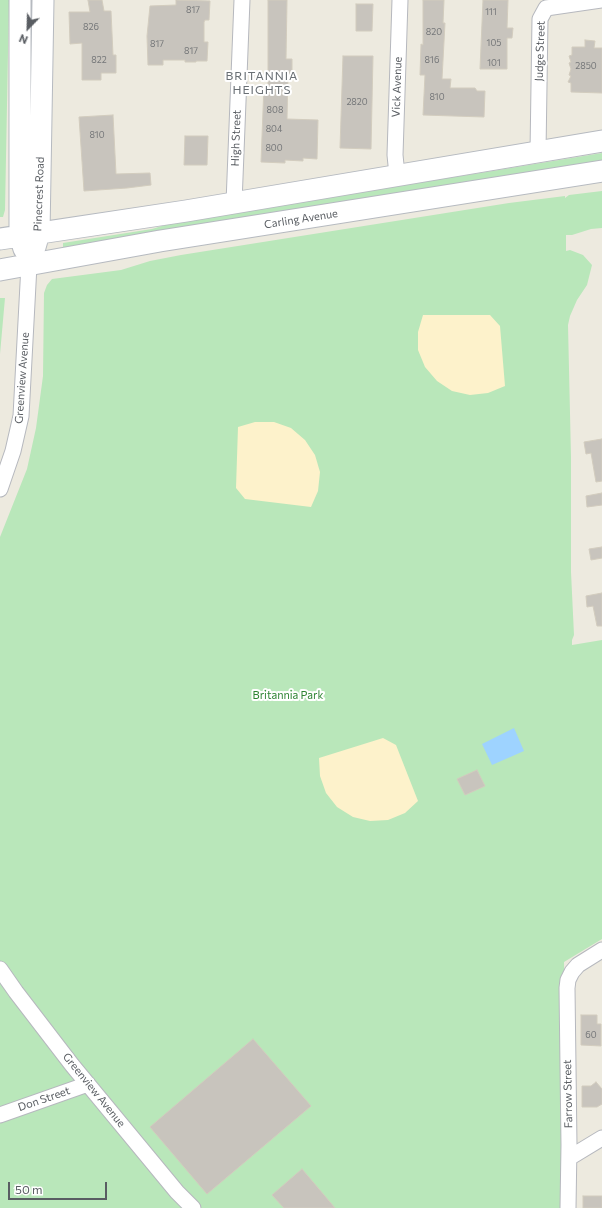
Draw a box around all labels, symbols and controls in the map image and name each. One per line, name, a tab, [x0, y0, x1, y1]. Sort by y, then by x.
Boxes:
house number: 817	[186, 5, 200, 15]
house number: 111	[485, 7, 497, 17]
north arrow	[8, 8, 48, 48]
street label: Judge Street	[532, 21, 548, 81]
house number: 826	[83, 22, 99, 32]
house number: 820	[426, 27, 442, 37]
text: N	[17, 32, 29, 47]
house number: 105	[487, 38, 501, 48]
house number: 817	[150, 39, 164, 49]
house number: 817	[184, 46, 198, 56]
house number: 822	[91, 55, 107, 65]
house number: 816	[425, 55, 439, 65]
street label: Vick Avenue	[389, 57, 405, 117]
house number: 101	[487, 58, 501, 68]
house number: 2850	[575, 61, 597, 71]
district label: BRITANNIA HEIGHTS	[226, 69, 298, 97]
house number: 810	[429, 92, 445, 102]
house number: 2820	[346, 97, 368, 107]
house number: 808	[267, 105, 283, 115]
street label: High Street	[228, 110, 244, 166]
house number: 804	[266, 124, 282, 134]
house number: 810	[89, 130, 105, 140]
house number: 800	[265, 143, 283, 153]
street label: Pinecrest Road	[31, 157, 47, 231]
street label: Carling Avenue	[263, 207, 339, 231]
street label: Greenview Avenue	[12, 332, 32, 424]
park label: Britannia Park	[253, 688, 323, 702]
house number: 60	[585, 1030, 597, 1040]
street label: Greenview Avenue	[60, 1050, 128, 1130]
street label: Farrow Street	[561, 1059, 575, 1129]
street label: Don Street	[16, 1084, 72, 1114]
scale bar	[10, 1174, 109, 1200]
text: 50 m	[15, 1182, 43, 1196]

